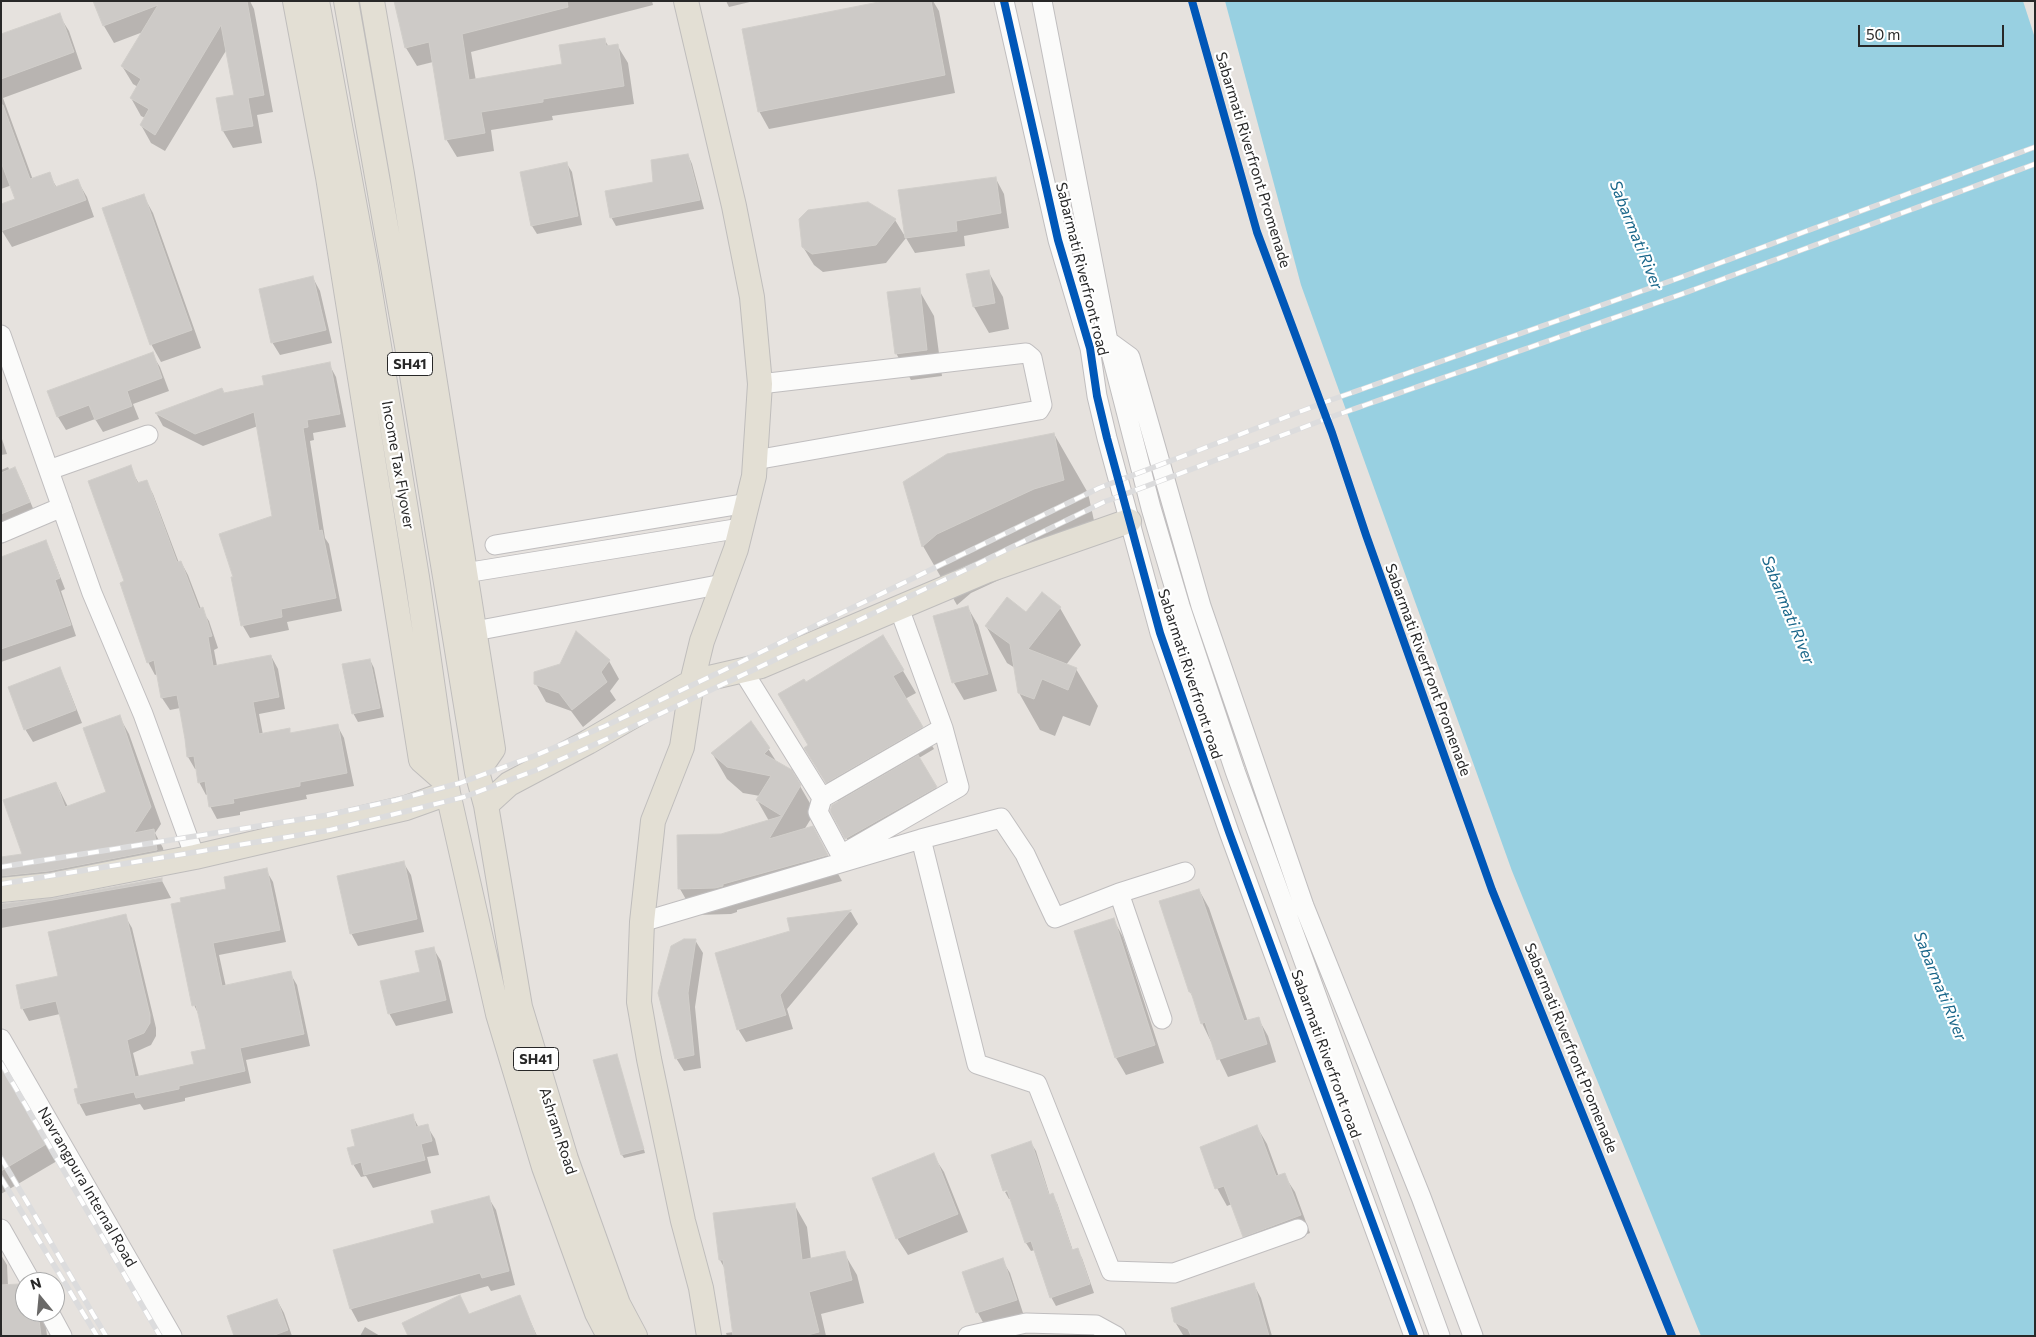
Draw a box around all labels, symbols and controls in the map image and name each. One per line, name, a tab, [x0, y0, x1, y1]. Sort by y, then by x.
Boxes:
scale bar	[1861, 15, 2007, 47]
text: 50 m	[1866, 25, 1900, 43]
street label: Sabarmati Riverfront Promenade	[1212, 50, 1294, 270]
water label: Sabarmati River	[1605, 178, 1667, 292]
street label: Sabarmati Riverfront road	[1052, 181, 1112, 357]
road number: SH41	[388, 352, 432, 376]
street label: Income Tax Flyover	[378, 399, 418, 531]
water label: Sabarmati River	[1757, 553, 1819, 667]
street label: Sabarmati Riverfront Promenade	[1381, 561, 1475, 779]
street label: Sabarmati Riverfront road	[1154, 587, 1226, 761]
water label: Sabarmati River	[1909, 929, 1971, 1043]
street label: Sabarmati Riverfront Promenade	[1521, 940, 1621, 1156]
street label: Sabarmati Riverfront road	[1287, 967, 1365, 1141]
road number: SH41	[514, 1048, 558, 1070]
street label: Ashram Road	[535, 1085, 581, 1177]
street label: Navrangpura Internal Road	[34, 1104, 140, 1270]
north arrow	[15, 1272, 65, 1322]
text: N	[28, 1273, 43, 1293]

